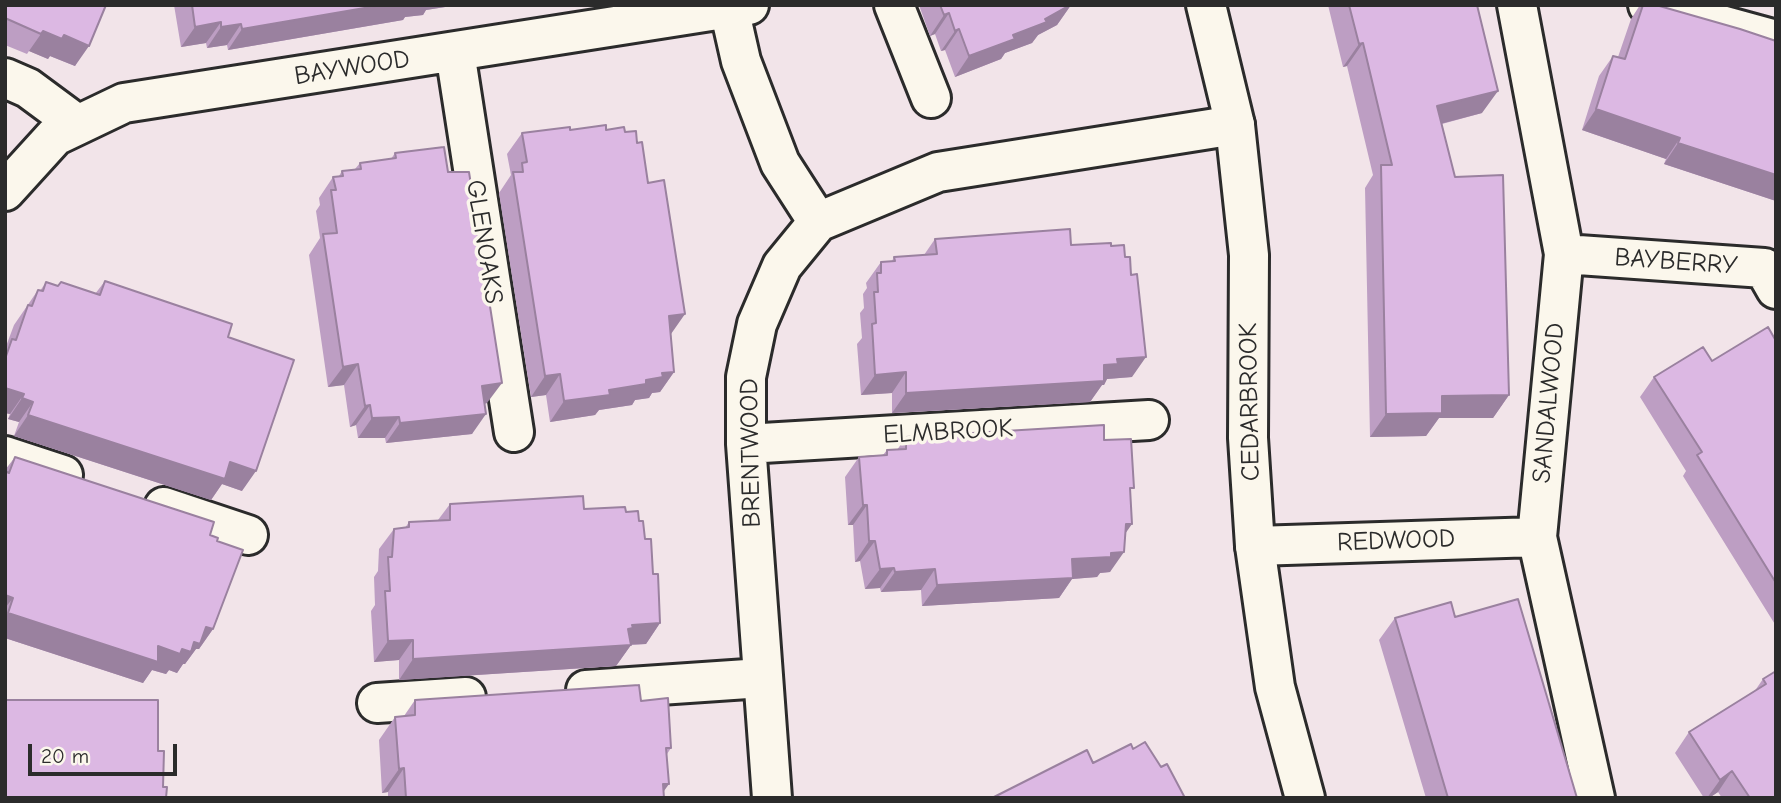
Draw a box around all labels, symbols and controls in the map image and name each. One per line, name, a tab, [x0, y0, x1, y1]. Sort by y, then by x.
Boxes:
street label: BAYWOOD	[292, 43, 412, 93]
street label: GLENOAKS	[459, 178, 509, 306]
street label: BAYBERRY	[1613, 242, 1739, 282]
street label: SANDALWOOD	[1526, 322, 1572, 484]
street label: CEDARBROOK	[1233, 323, 1267, 481]
street label: BRENTWOOD	[734, 378, 768, 528]
street label: ELMBROOK	[882, 413, 1014, 451]
street label: REDWOOD	[1336, 523, 1456, 559]
scale bar	[32, 730, 180, 774]
text: 20 m	[41, 744, 89, 768]

